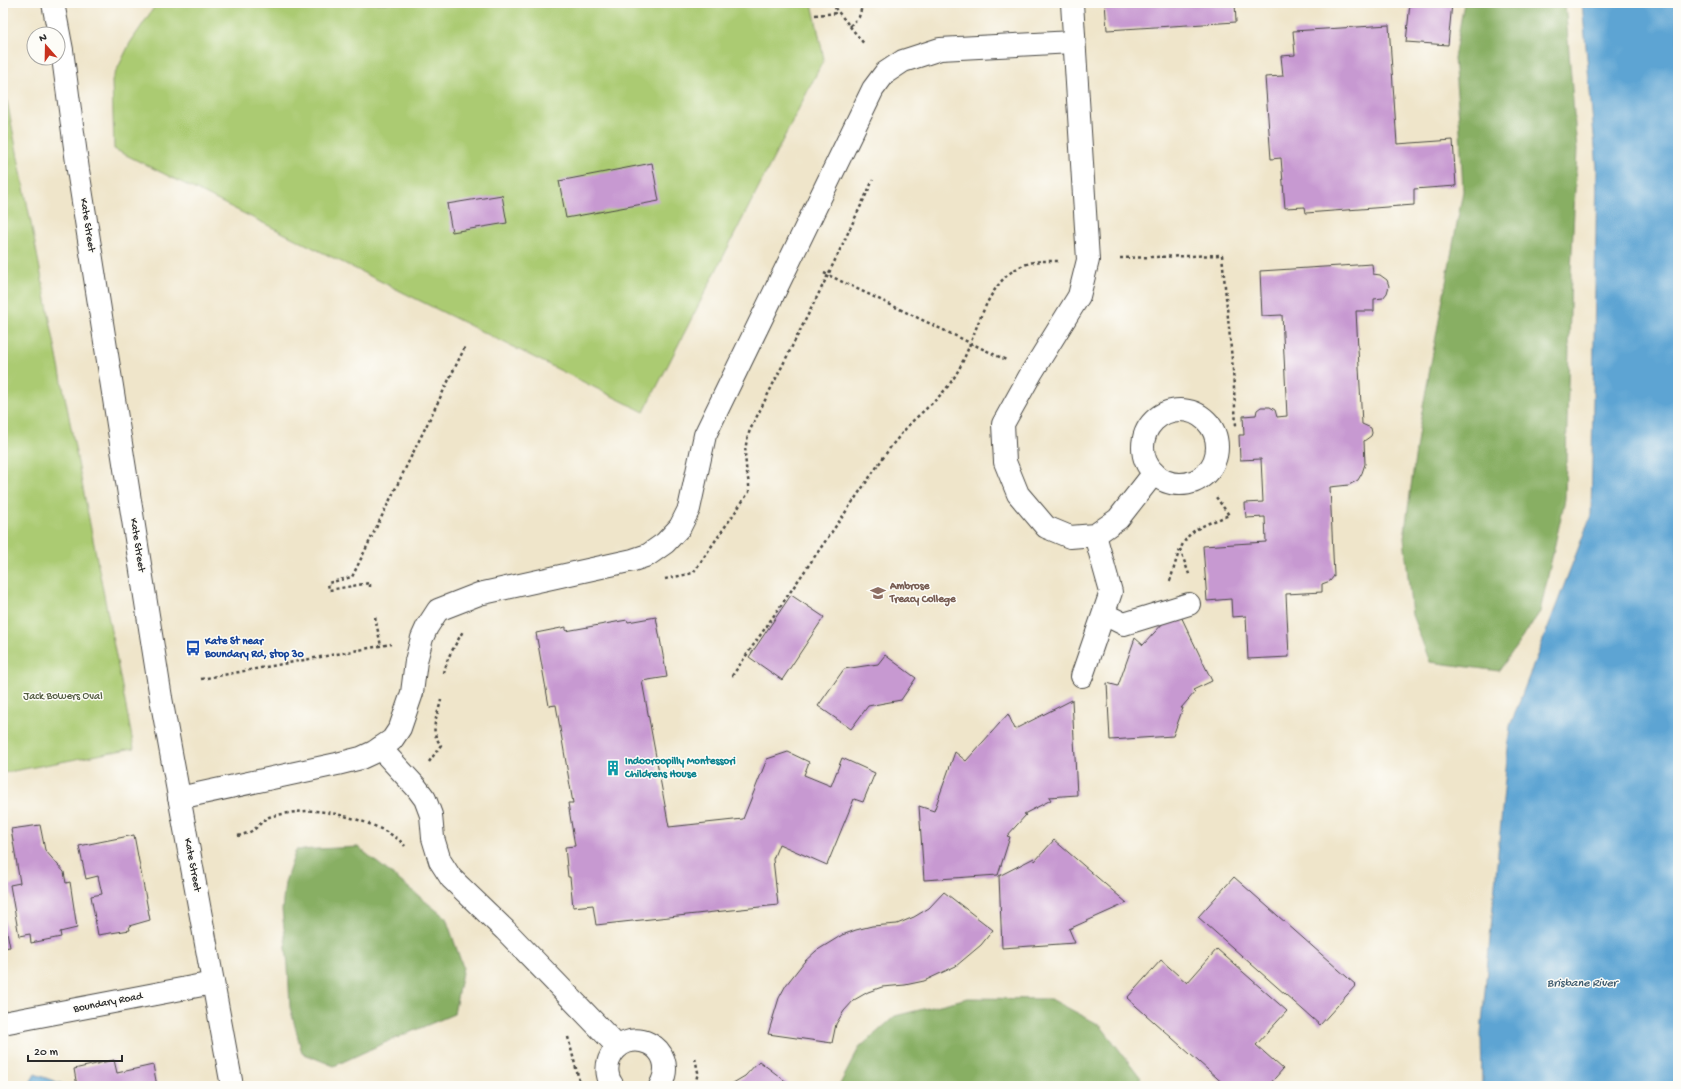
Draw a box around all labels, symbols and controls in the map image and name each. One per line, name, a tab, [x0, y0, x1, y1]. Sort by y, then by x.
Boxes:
north arrow	[26, 26, 66, 66]
text: N	[38, 32, 49, 45]
street label: Kate Street	[77, 197, 97, 254]
street label: Kate Street	[127, 517, 147, 574]
place label: Ambrose Treacy College	[889, 581, 957, 607]
school or university icon: Ambrose Treacy College	[869, 584, 887, 602]
place label: Kate St near Boundary Rd, stop 30	[204, 635, 304, 661]
bus stop icon: Kate St near Boundary Rd, stop 30	[184, 639, 202, 657]
park label: Jack Bowers Oval	[23, 691, 103, 703]
place label: Indooroopilly Montessori Childrens House	[624, 755, 736, 781]
building icon: Indooroopilly Montessori Childrens House	[604, 759, 622, 777]
street label: Kate Street	[181, 837, 203, 894]
water label: Brisbane River	[1547, 977, 1620, 991]
street label: Boundary Road	[71, 990, 145, 1016]
scale bar	[28, 1037, 122, 1063]
text: 20 m	[34, 1046, 59, 1060]

